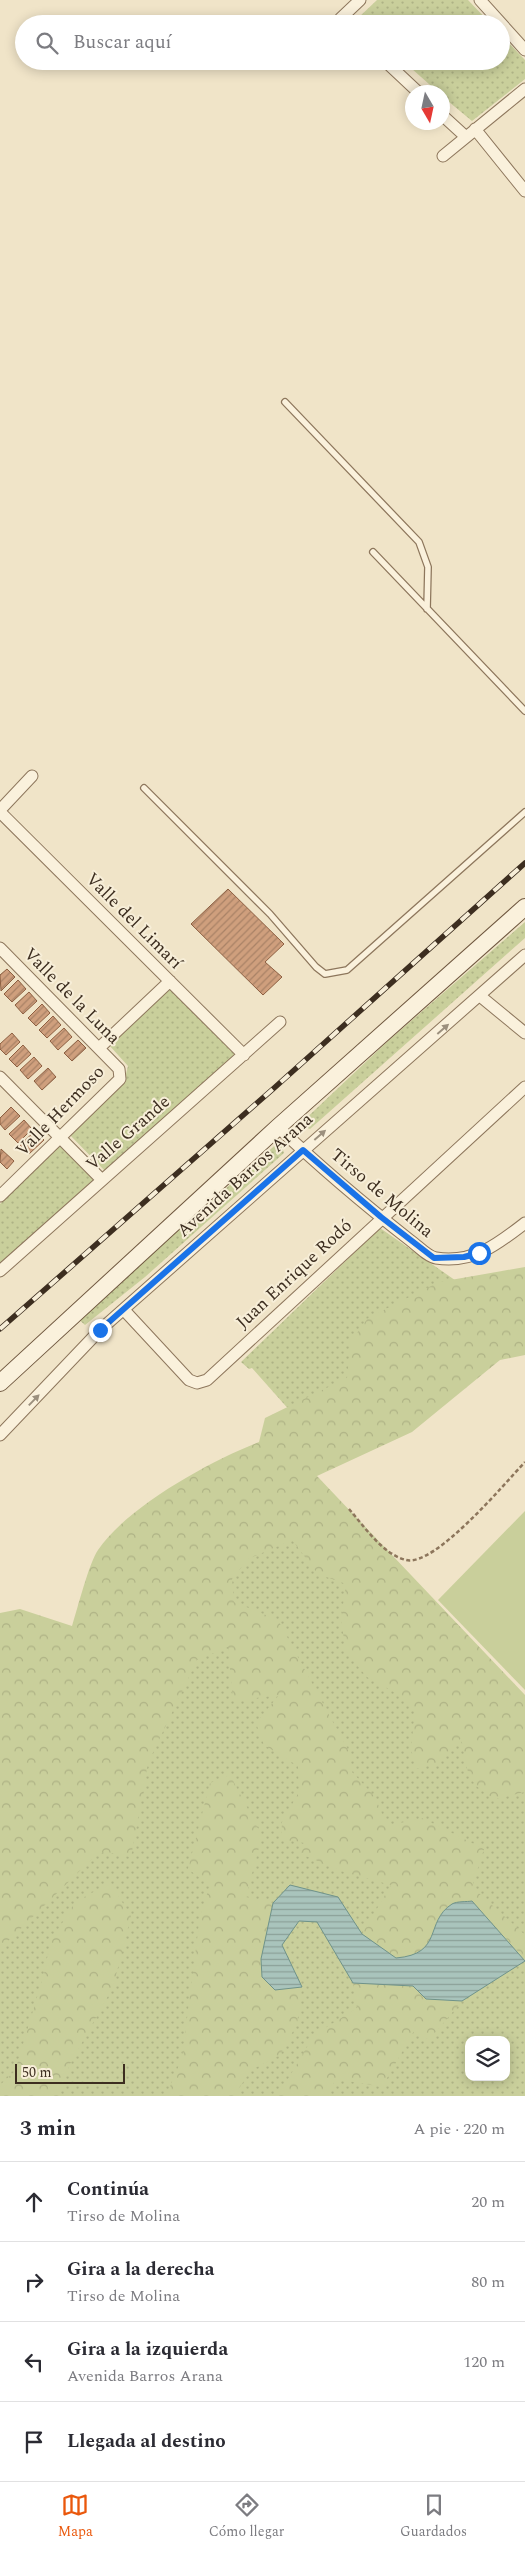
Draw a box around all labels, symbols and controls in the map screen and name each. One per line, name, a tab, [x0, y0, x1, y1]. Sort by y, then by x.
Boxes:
search box	[15, 15, 510, 70]
text: Buscar aquí	[73, 28, 172, 57]
icon: search	[33, 29, 61, 57]
north arrow	[405, 85, 450, 130]
street label: Valle del Limarí	[79, 866, 190, 977]
street label: Valle de la Luna	[17, 941, 127, 1051]
one-way arrow	[436, 1023, 449, 1034]
street label: Valle Hermoso	[9, 1059, 111, 1163]
street label: Valle Grande	[80, 1089, 176, 1177]
street label: Avenida Barros Arana	[171, 1106, 319, 1244]
one-way arrow	[314, 1130, 326, 1141]
street label: Tirso de Molina	[325, 1142, 440, 1244]
street label: Juan Enrique Rodó	[230, 1213, 358, 1335]
route start	[468, 1242, 491, 1265]
route end	[89, 1319, 112, 1342]
one-way arrow	[28, 1394, 40, 1406]
map controls	[465, 2036, 510, 2081]
button: layers	[465, 2036, 510, 2081]
scale bar	[15, 2061, 125, 2084]
text: 50 m	[22, 2062, 52, 2083]
text: 3 min	[20, 2113, 76, 2145]
text: A pie · 220 m	[413, 2117, 505, 2141]
text: Continúa	[67, 2175, 149, 2204]
icon: ahead	[20, 2188, 48, 2216]
text: 20 m	[471, 2190, 505, 2214]
text: Tirso de Molina	[67, 2204, 180, 2228]
text: Gira a la derecha	[67, 2255, 214, 2284]
icon: right	[20, 2268, 48, 2296]
text: 80 m	[471, 2270, 505, 2294]
text: Tirso de Molina	[67, 2284, 180, 2308]
text: Gira a la izquierda	[67, 2335, 228, 2364]
icon: left	[20, 2348, 48, 2376]
text: 120 m	[463, 2350, 505, 2374]
text: Avenida Barros Arana	[67, 2364, 223, 2388]
text: Llegada al destino	[67, 2427, 226, 2456]
icon: arrive	[20, 2428, 48, 2456]
tab: Mapa	[58, 2491, 93, 2542]
tab: Cómo llegar	[209, 2491, 284, 2542]
tab: Guardados	[400, 2491, 467, 2542]

